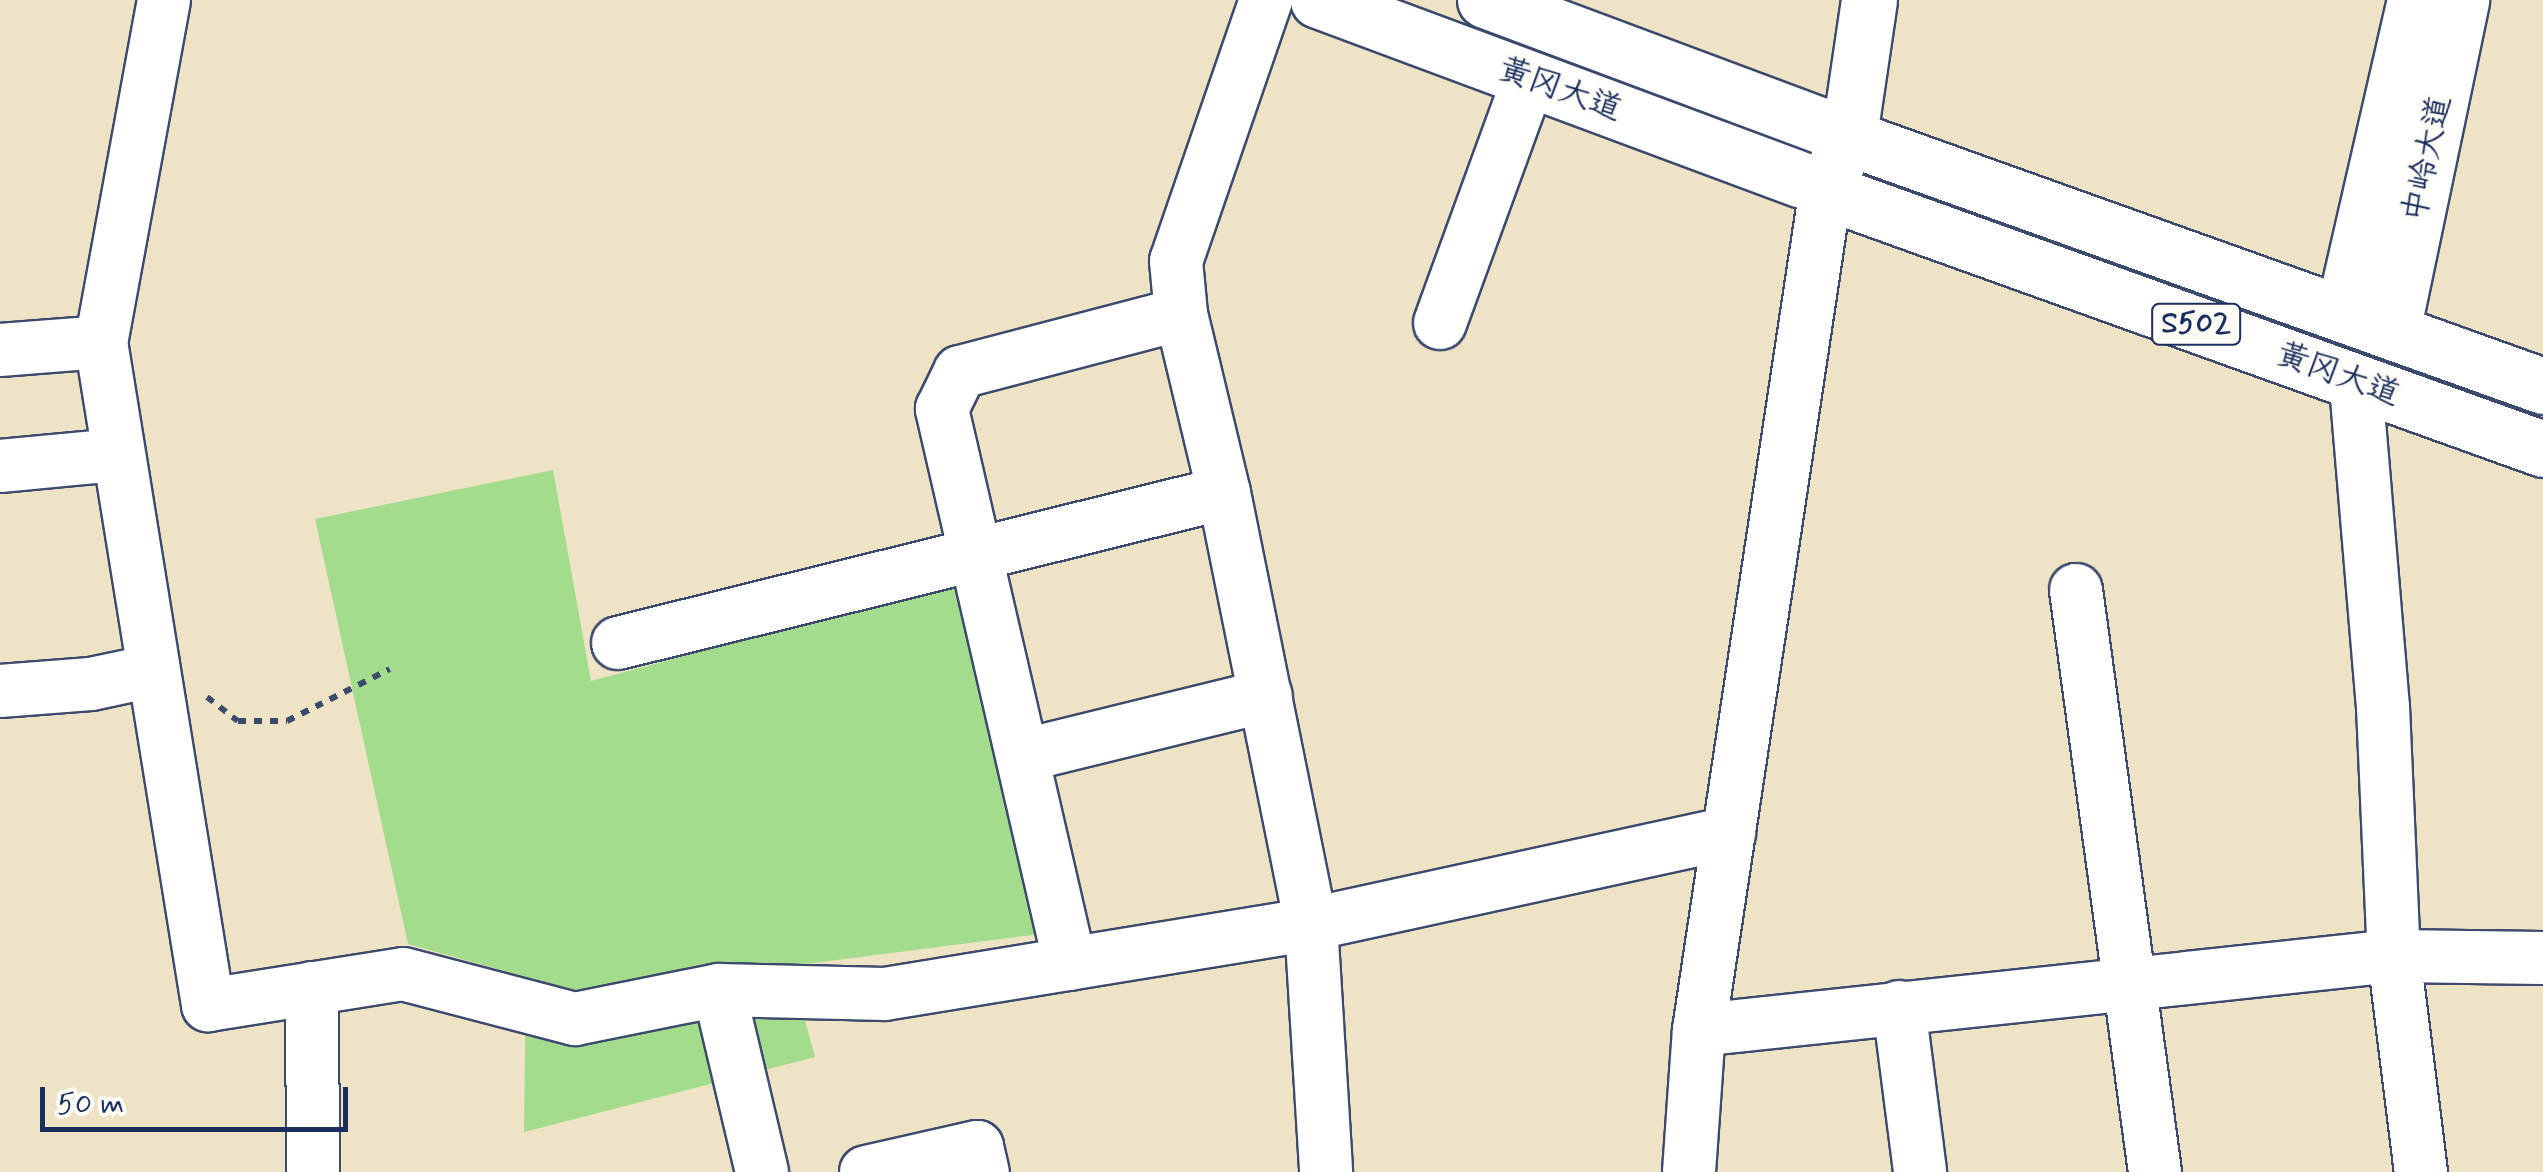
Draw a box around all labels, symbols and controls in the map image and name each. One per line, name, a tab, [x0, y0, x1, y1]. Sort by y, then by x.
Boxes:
street label: 黄冈大道	[1493, 50, 1627, 130]
street label: 中岭大道	[2396, 92, 2460, 226]
road number: S502	[2151, 299, 2241, 349]
street label: 黄冈大道	[2271, 335, 2405, 415]
scale bar	[45, 1067, 352, 1129]
text: 50 m	[57, 1085, 124, 1124]

